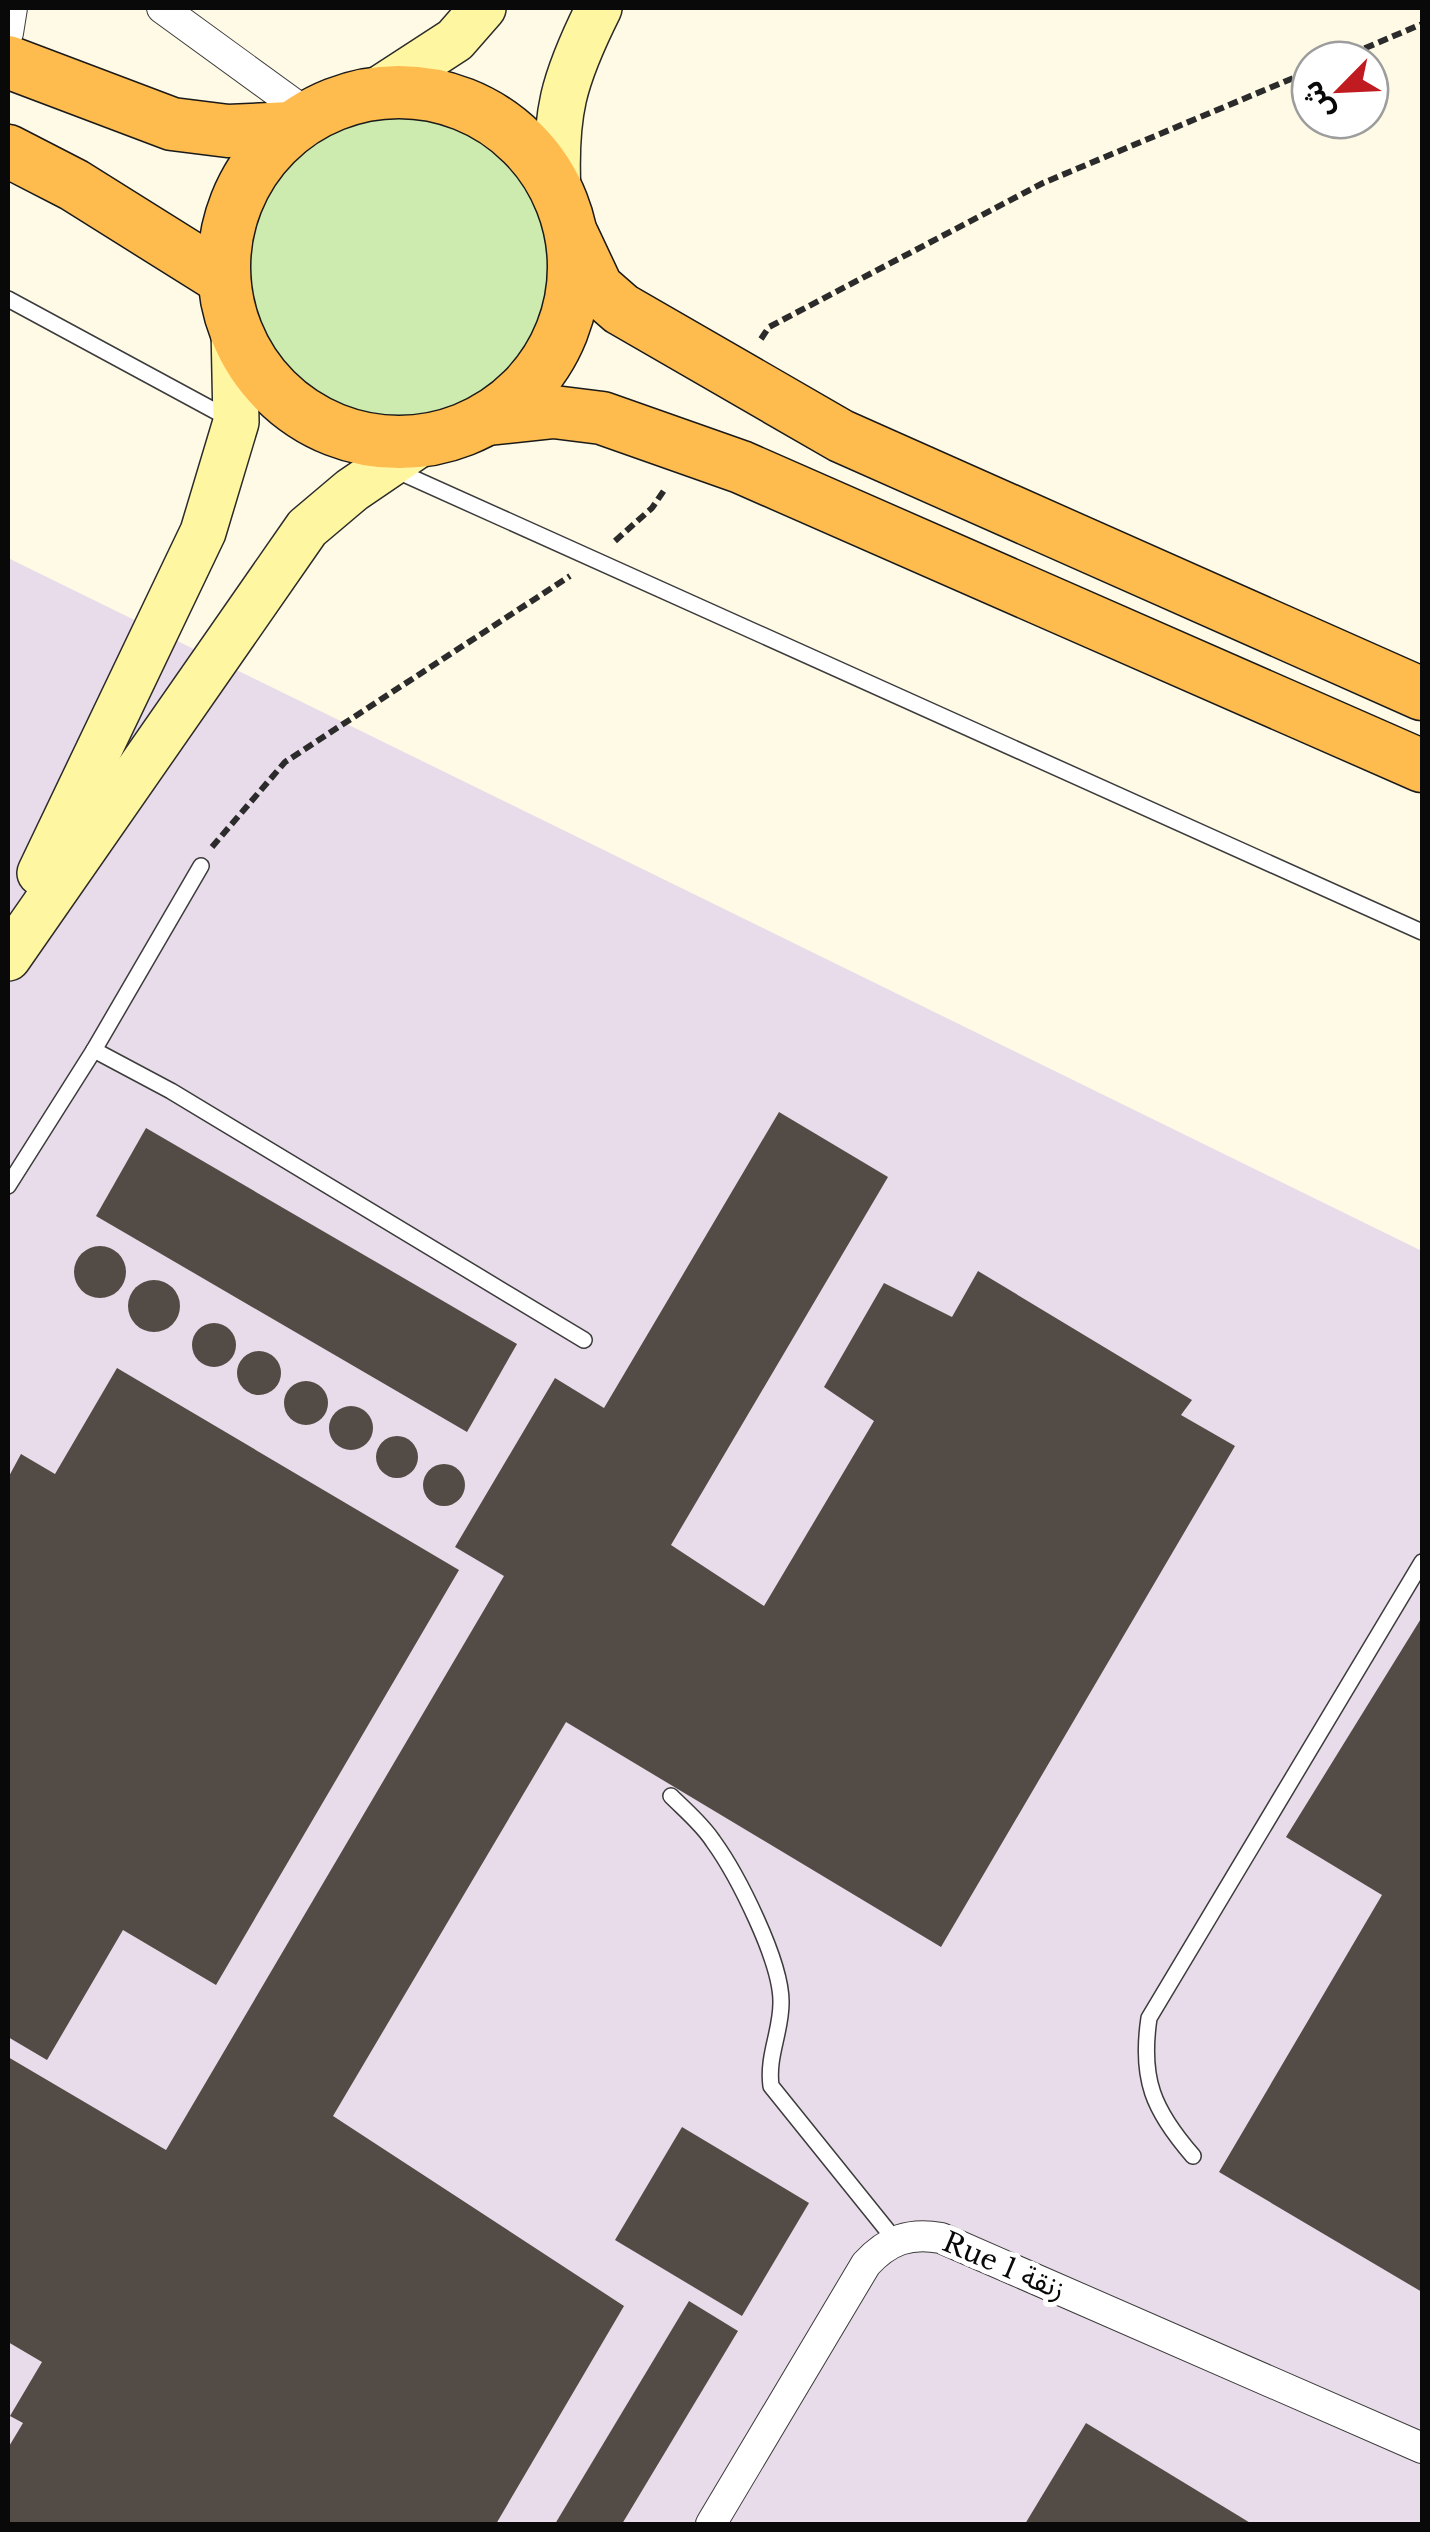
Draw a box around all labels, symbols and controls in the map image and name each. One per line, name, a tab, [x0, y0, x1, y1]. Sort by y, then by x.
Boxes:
north arrow	[1290, 40, 1390, 140]
text: ش	[1294, 75, 1341, 125]
street label: Rue 1 زنقة	[937, 2225, 1071, 2307]

